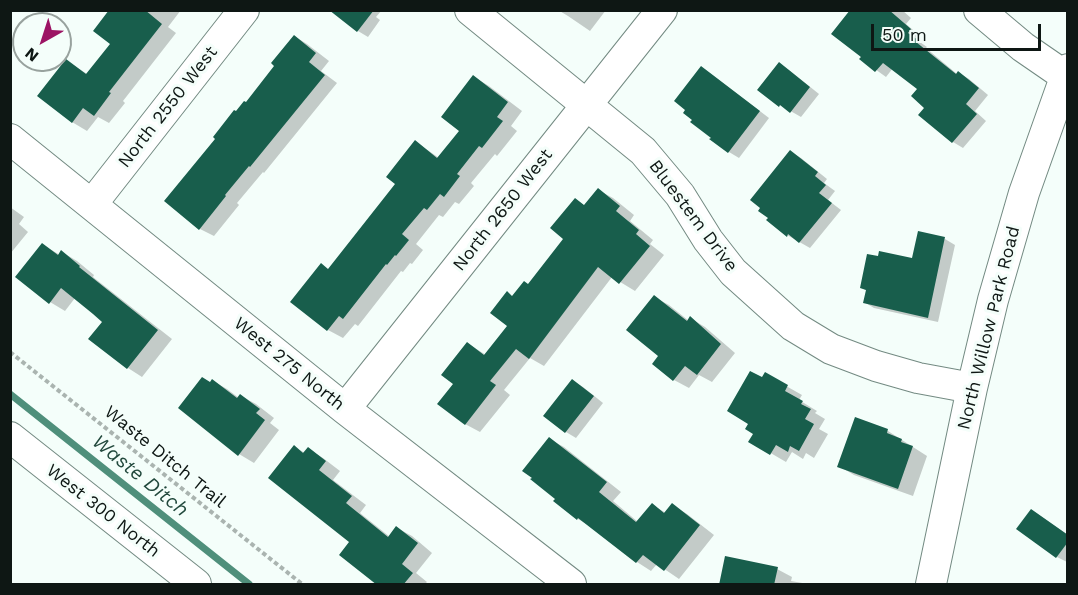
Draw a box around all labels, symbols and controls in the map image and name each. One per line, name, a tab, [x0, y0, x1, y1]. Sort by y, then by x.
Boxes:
north arrow	[12, 12, 72, 72]
scale bar	[874, 12, 1044, 50]
text: 50 m	[882, 24, 927, 45]
street label: North 2550 West	[114, 42, 222, 172]
text: N	[21, 44, 42, 66]
street label: North 2650 West	[449, 145, 557, 275]
street label: Bluestem Drive	[644, 156, 742, 276]
street label: North Willow Park Road	[953, 224, 1025, 432]
street label: West 275 North	[229, 313, 349, 415]
street label: Waste Ditch Trail	[100, 401, 230, 513]
water label: Waste Ditch	[87, 430, 193, 522]
street label: West 300 North	[42, 460, 164, 562]

